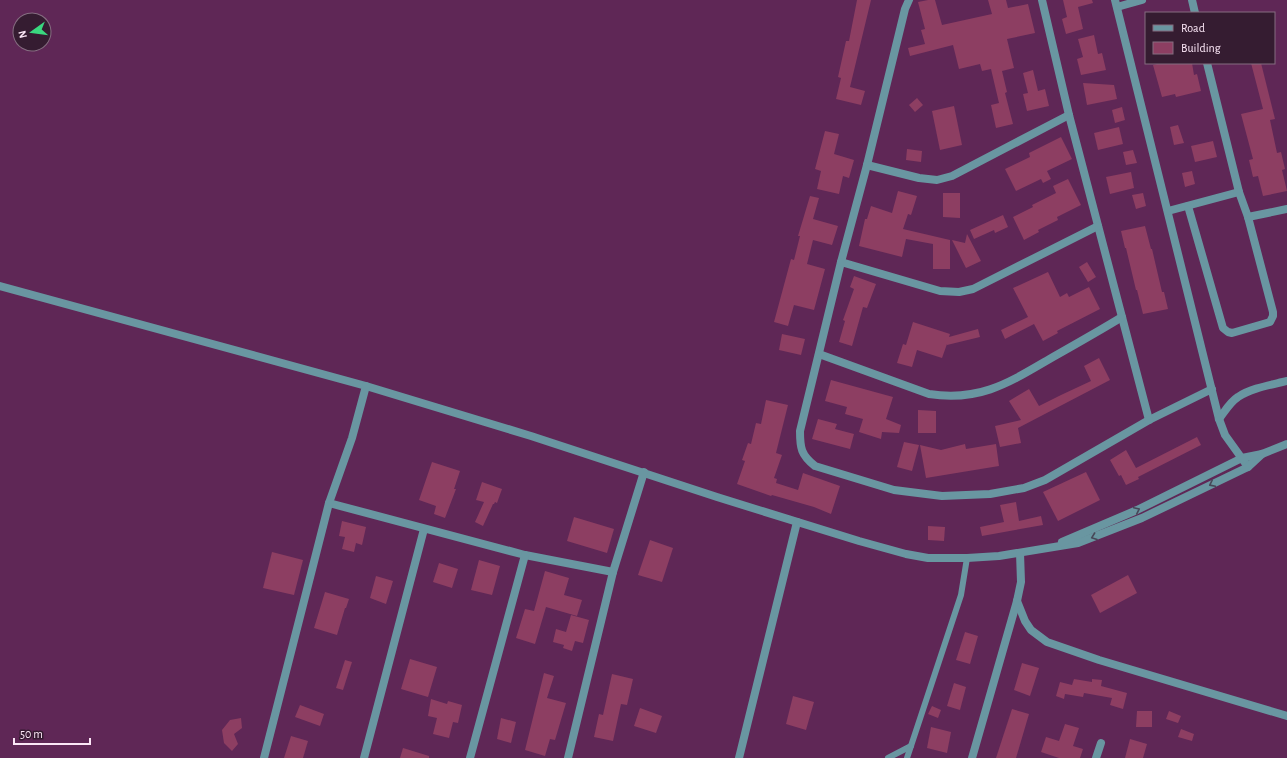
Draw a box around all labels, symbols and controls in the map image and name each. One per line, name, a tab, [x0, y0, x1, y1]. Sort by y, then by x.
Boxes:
north arrow	[12, 12, 52, 52]
legend	[1145, 12, 1275, 64]
text: Road	[1181, 22, 1205, 34]
text: N	[17, 29, 29, 39]
text: Building	[1181, 42, 1221, 54]
one-way arrow	[1209, 479, 1217, 487]
one-way arrow	[1133, 507, 1141, 515]
one-way arrow	[1091, 533, 1098, 541]
scale bar	[14, 720, 90, 746]
text: 50 m	[20, 728, 43, 740]

